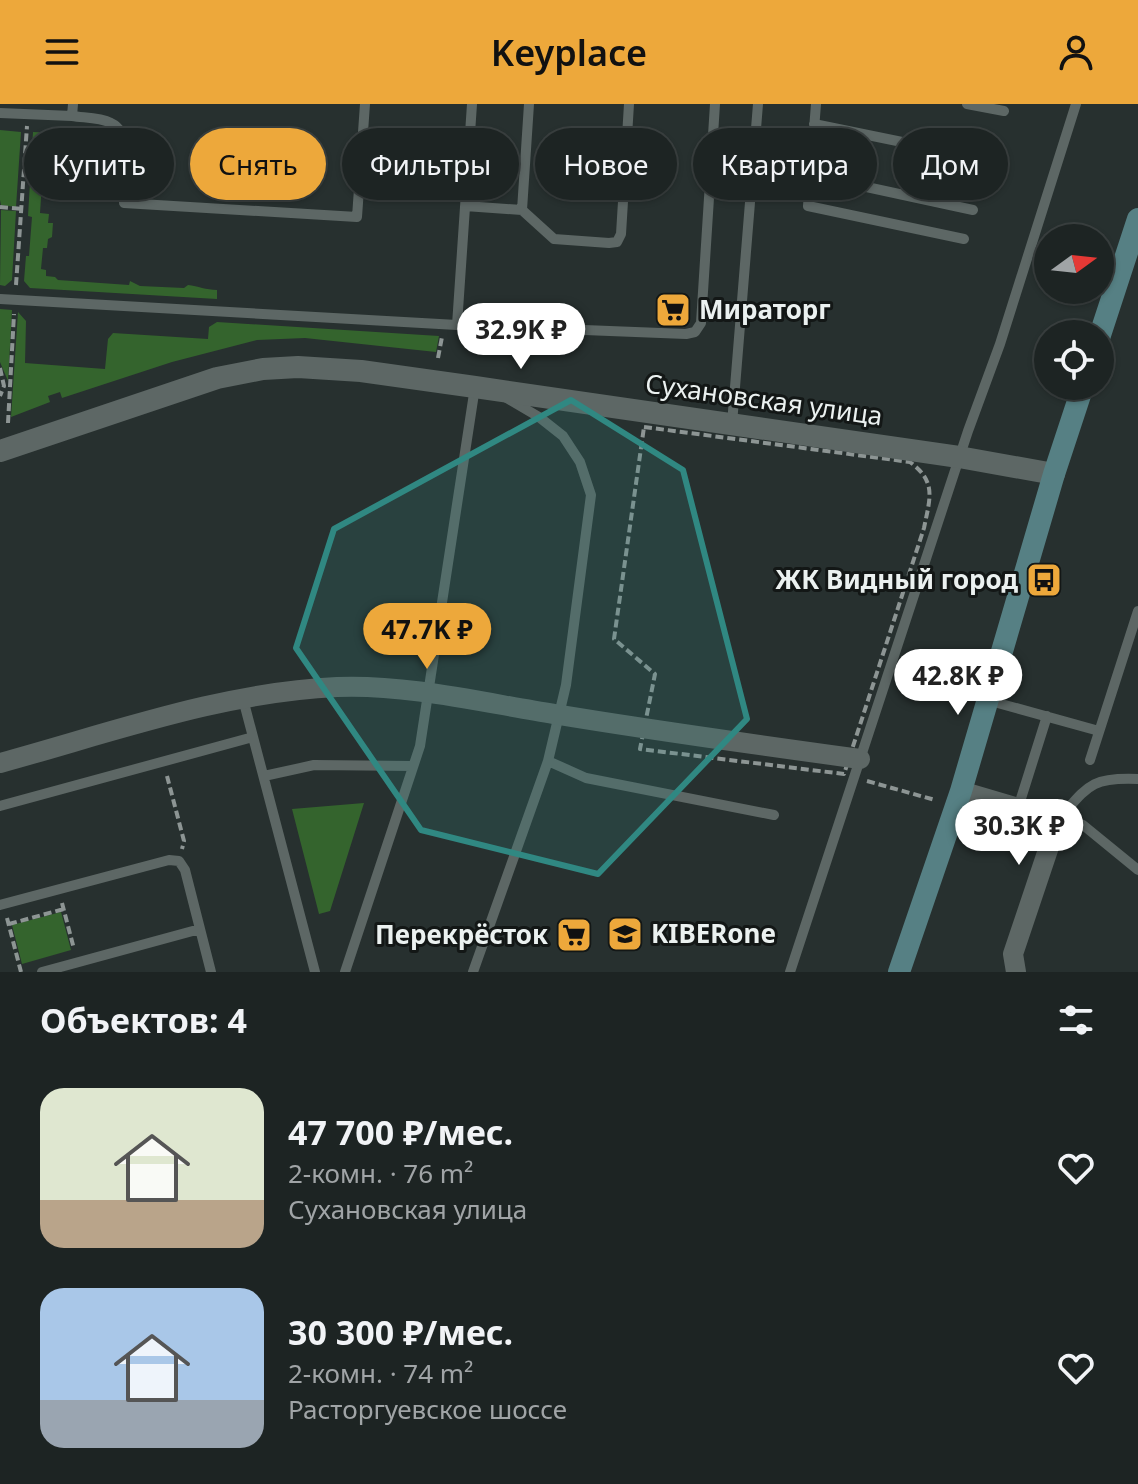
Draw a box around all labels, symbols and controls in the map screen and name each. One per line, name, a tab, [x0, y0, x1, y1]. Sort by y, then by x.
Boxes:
text: Keyplace	[491, 28, 647, 77]
icon: menu	[40, 30, 84, 74]
icon: person	[1054, 30, 1098, 74]
chip: Купить	[24, 128, 174, 200]
chip: Снять	[190, 128, 326, 200]
chip: Фильтры	[342, 128, 519, 200]
chip: Новое	[535, 128, 677, 200]
chip: Квартира	[693, 128, 877, 200]
chip: Дом	[893, 128, 1008, 200]
north arrow	[1034, 224, 1114, 304]
map controls	[1034, 224, 1114, 400]
supermarket icon: Мираторг	[654, 291, 692, 329]
place label: Мираторг	[699, 291, 831, 327]
pin: 32.9K ₽	[447, 303, 595, 371]
text: 32.9K ₽	[475, 311, 567, 347]
button: locate	[1034, 320, 1114, 400]
street label: Сухановская улица	[643, 365, 885, 433]
place label: ЖК Видный город	[775, 561, 1018, 597]
bus stop icon: ЖК Видный город	[1025, 561, 1063, 599]
pin: 47.7K ₽	[353, 603, 501, 671]
text: 47.7K ₽	[381, 611, 473, 647]
pin: 42.8K ₽	[884, 649, 1032, 717]
text: 42.8K ₽	[912, 657, 1004, 693]
pin: 30.3K ₽	[945, 799, 1093, 867]
text: 30.3K ₽	[973, 807, 1065, 843]
school or university icon: KIBERone	[606, 915, 644, 953]
place label: KIBERone	[651, 915, 776, 951]
place label: Перекрёсток	[375, 916, 548, 952]
supermarket icon: Перекрёсток	[555, 916, 593, 954]
text: Объектов: 4	[40, 997, 247, 1043]
icon: filters	[1054, 998, 1098, 1042]
text: 47 700 ₽/мес.	[288, 1109, 513, 1155]
icon: home	[104, 1120, 200, 1216]
icon: heart	[1054, 1146, 1098, 1190]
text: 2-комн. · 76 m²	[288, 1155, 473, 1191]
text: Сухановская улица	[288, 1191, 527, 1227]
text: 30 300 ₽/мес.	[288, 1309, 513, 1355]
icon: home	[104, 1320, 200, 1416]
icon: heart	[1054, 1346, 1098, 1390]
text: 2-комн. · 74 m²	[288, 1355, 473, 1391]
text: Расторгуевское шоссе	[288, 1391, 567, 1427]

